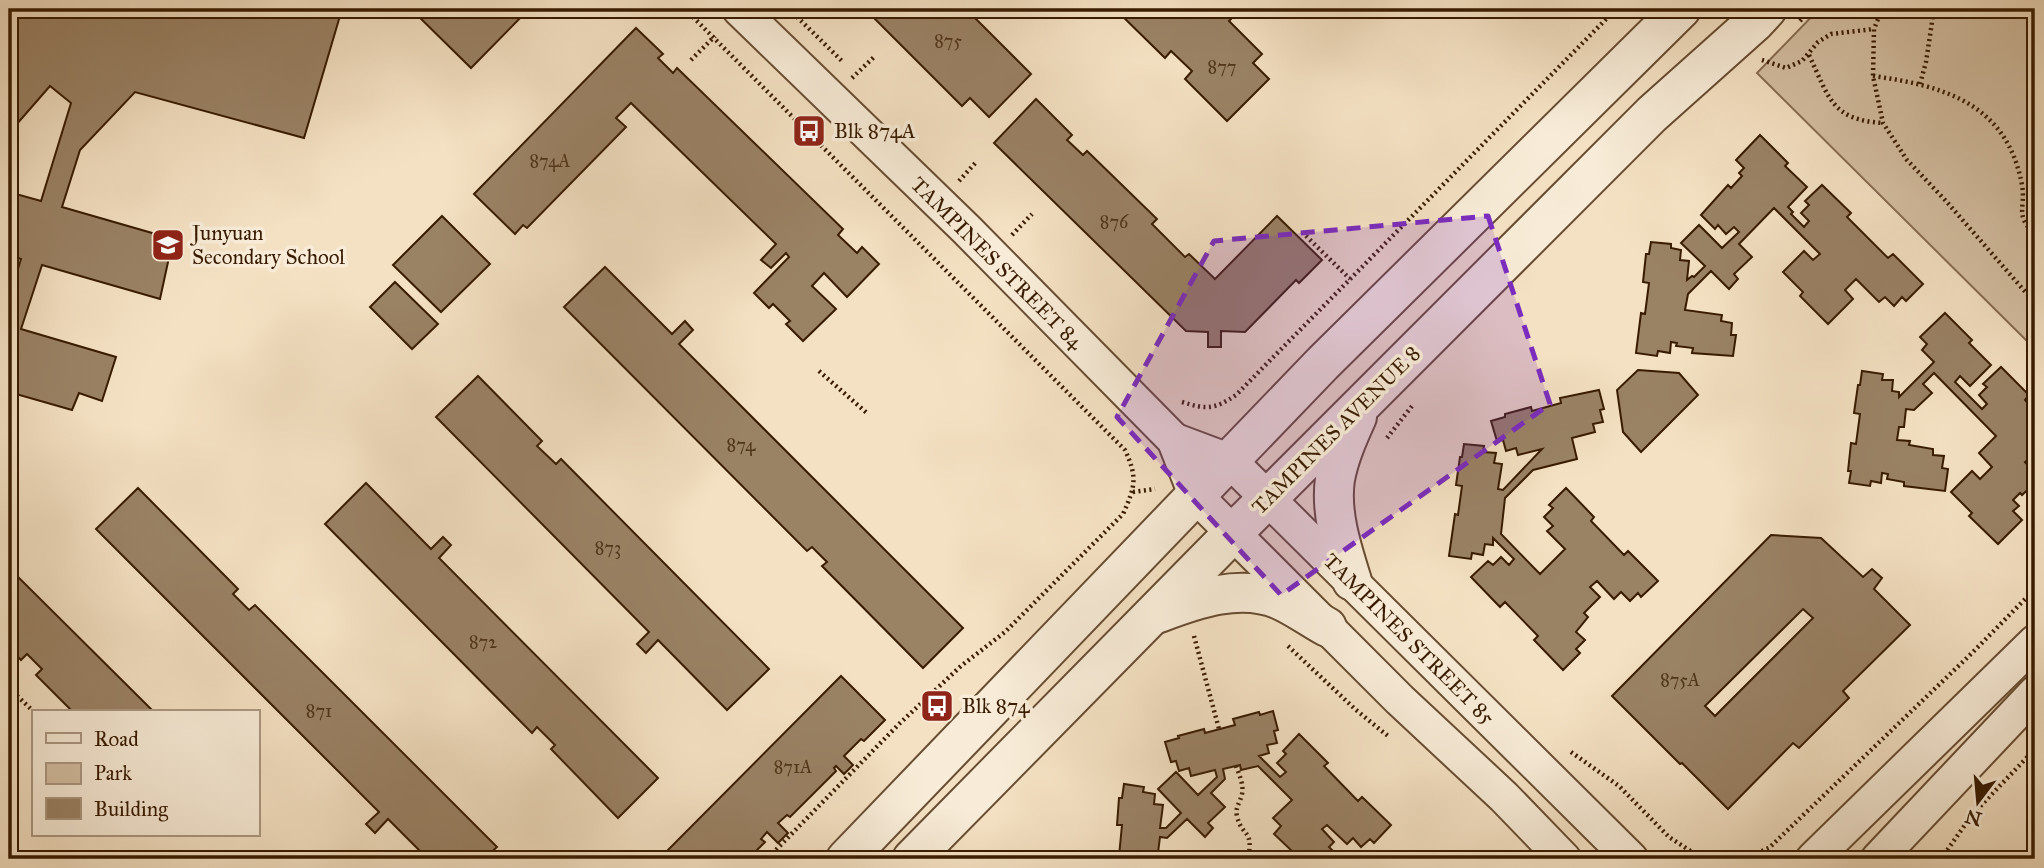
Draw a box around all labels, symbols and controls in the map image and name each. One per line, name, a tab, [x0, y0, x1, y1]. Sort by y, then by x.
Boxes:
house number: 875	[934, 30, 962, 52]
house number: 877	[1208, 56, 1236, 78]
bus stop icon: Blk 874A	[790, 112, 828, 150]
place label: Blk 874A	[834, 118, 916, 144]
house number: 874A	[530, 150, 570, 172]
street label: TAMPINES STREET 84	[905, 171, 1090, 356]
house number: 876	[1100, 211, 1129, 233]
place label: Junyuan Secondary School	[190, 220, 345, 270]
school or university icon: Junyuan Secondary School	[149, 226, 187, 264]
street label: TAMPINES AVENUE 8	[1246, 340, 1426, 520]
house number: 874	[727, 434, 756, 456]
house number: 873	[595, 537, 621, 559]
street label: TAMPINES STREET 85	[1318, 548, 1500, 730]
house number: 872	[469, 631, 497, 653]
house number: 875A	[1660, 669, 1700, 691]
bus stop icon: Blk 874	[918, 687, 956, 725]
place label: Blk 874	[962, 693, 1031, 719]
house number: 871	[306, 700, 332, 722]
legend	[32, 710, 259, 836]
text: Road	[94, 726, 139, 752]
house number: 871A	[774, 756, 812, 778]
text: Park	[94, 760, 132, 786]
north arrow	[1942, 766, 2012, 836]
text: Building	[94, 796, 168, 822]
text: N	[1963, 805, 1984, 831]

